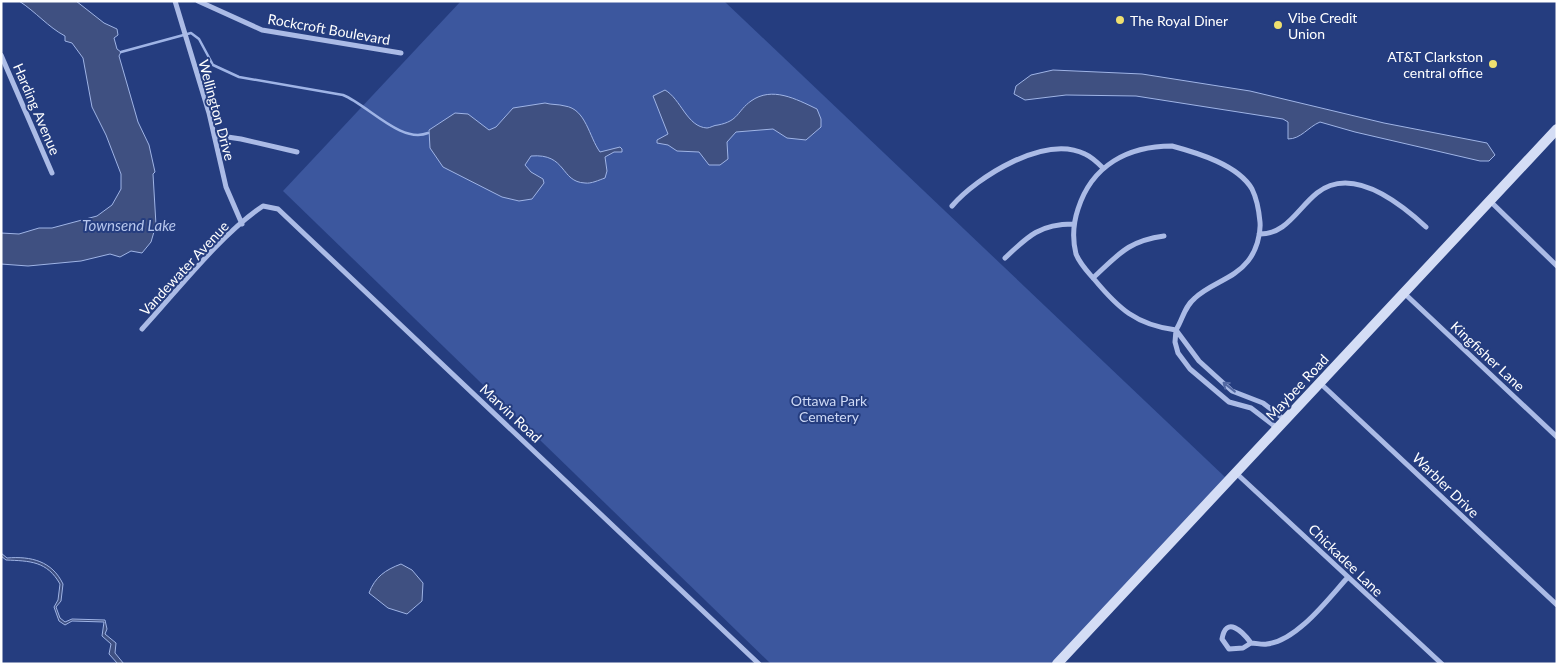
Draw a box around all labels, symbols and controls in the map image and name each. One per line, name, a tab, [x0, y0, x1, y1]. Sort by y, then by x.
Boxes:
place label: Vibe Credit Union	[1288, 9, 1357, 42]
street label: Rockcroft Boulevard	[266, 10, 392, 48]
place label: The Royal Diner	[1130, 12, 1228, 29]
marker: The Royal Diner	[1114, 14, 1126, 26]
marker: Vibe Credit Union	[1272, 19, 1284, 31]
place label: AT&T Clarkston central office	[1387, 48, 1483, 81]
street label: Wellington Drive	[195, 58, 239, 162]
marker: AT&T Clarkston central office	[1487, 58, 1499, 70]
street label: Harding Avenue	[10, 61, 64, 157]
water label: Townsend Lake	[82, 216, 176, 234]
street label: Vandewater Avenue	[136, 217, 232, 319]
street label: Kingfisher Lane	[1448, 317, 1528, 395]
street label: Maybee Road	[1262, 350, 1332, 424]
street label: Marvin Road	[477, 380, 545, 446]
one-way arrow	[1222, 382, 1236, 392]
park label: Ottawa Park Cemetery	[791, 392, 868, 425]
street label: Warbler Drive	[1409, 449, 1483, 521]
street label: Chickadee Lane	[1305, 520, 1387, 600]

